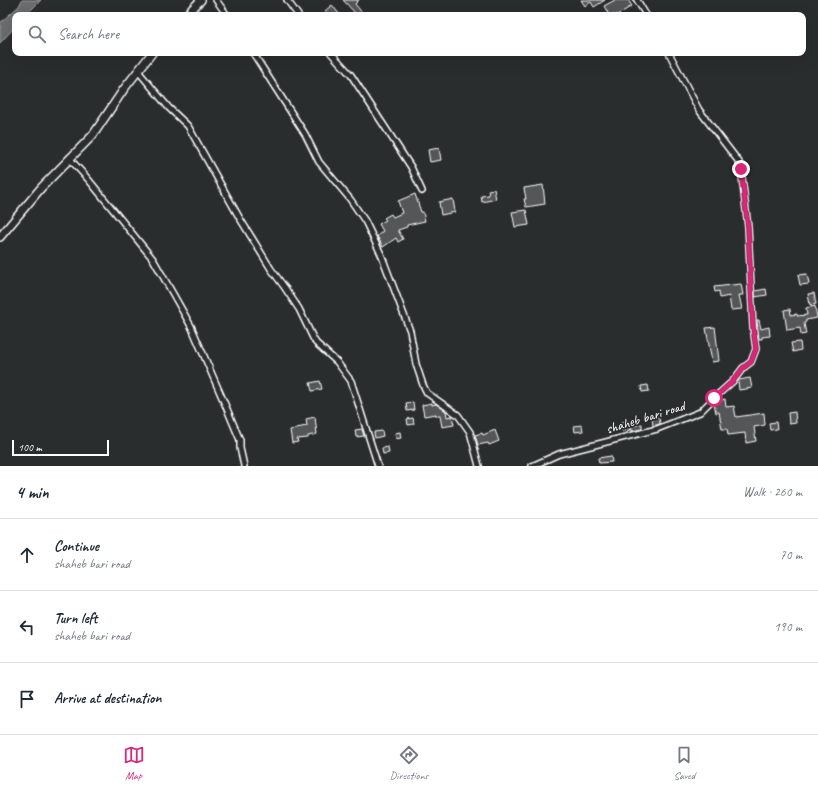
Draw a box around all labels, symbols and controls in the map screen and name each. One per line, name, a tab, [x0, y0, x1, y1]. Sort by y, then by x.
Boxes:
search box	[12, 12, 806, 56]
icon: search	[26, 23, 48, 45]
text: Search here	[58, 25, 119, 44]
route end	[732, 160, 750, 178]
route start	[705, 389, 723, 407]
street label: shaheb bari road	[604, 397, 689, 438]
scale bar	[12, 438, 109, 457]
text: 100 m	[18, 440, 42, 454]
text: 4 min	[16, 482, 49, 503]
text: Walk · 260 m	[743, 484, 802, 500]
text: Continue	[54, 537, 99, 556]
icon: ahead	[16, 544, 38, 566]
text: 70 m	[780, 547, 802, 563]
text: shaheb bari road	[54, 556, 130, 572]
text: Turn left	[54, 609, 97, 628]
icon: left	[16, 616, 38, 638]
text: 190 m	[774, 619, 802, 635]
text: shaheb bari road	[54, 628, 130, 644]
icon: arrive	[16, 688, 38, 710]
text: Arrive at destination	[54, 689, 161, 708]
tab: Map	[123, 744, 145, 782]
tab: Directions	[390, 744, 428, 782]
tab: Saved	[673, 744, 695, 782]

